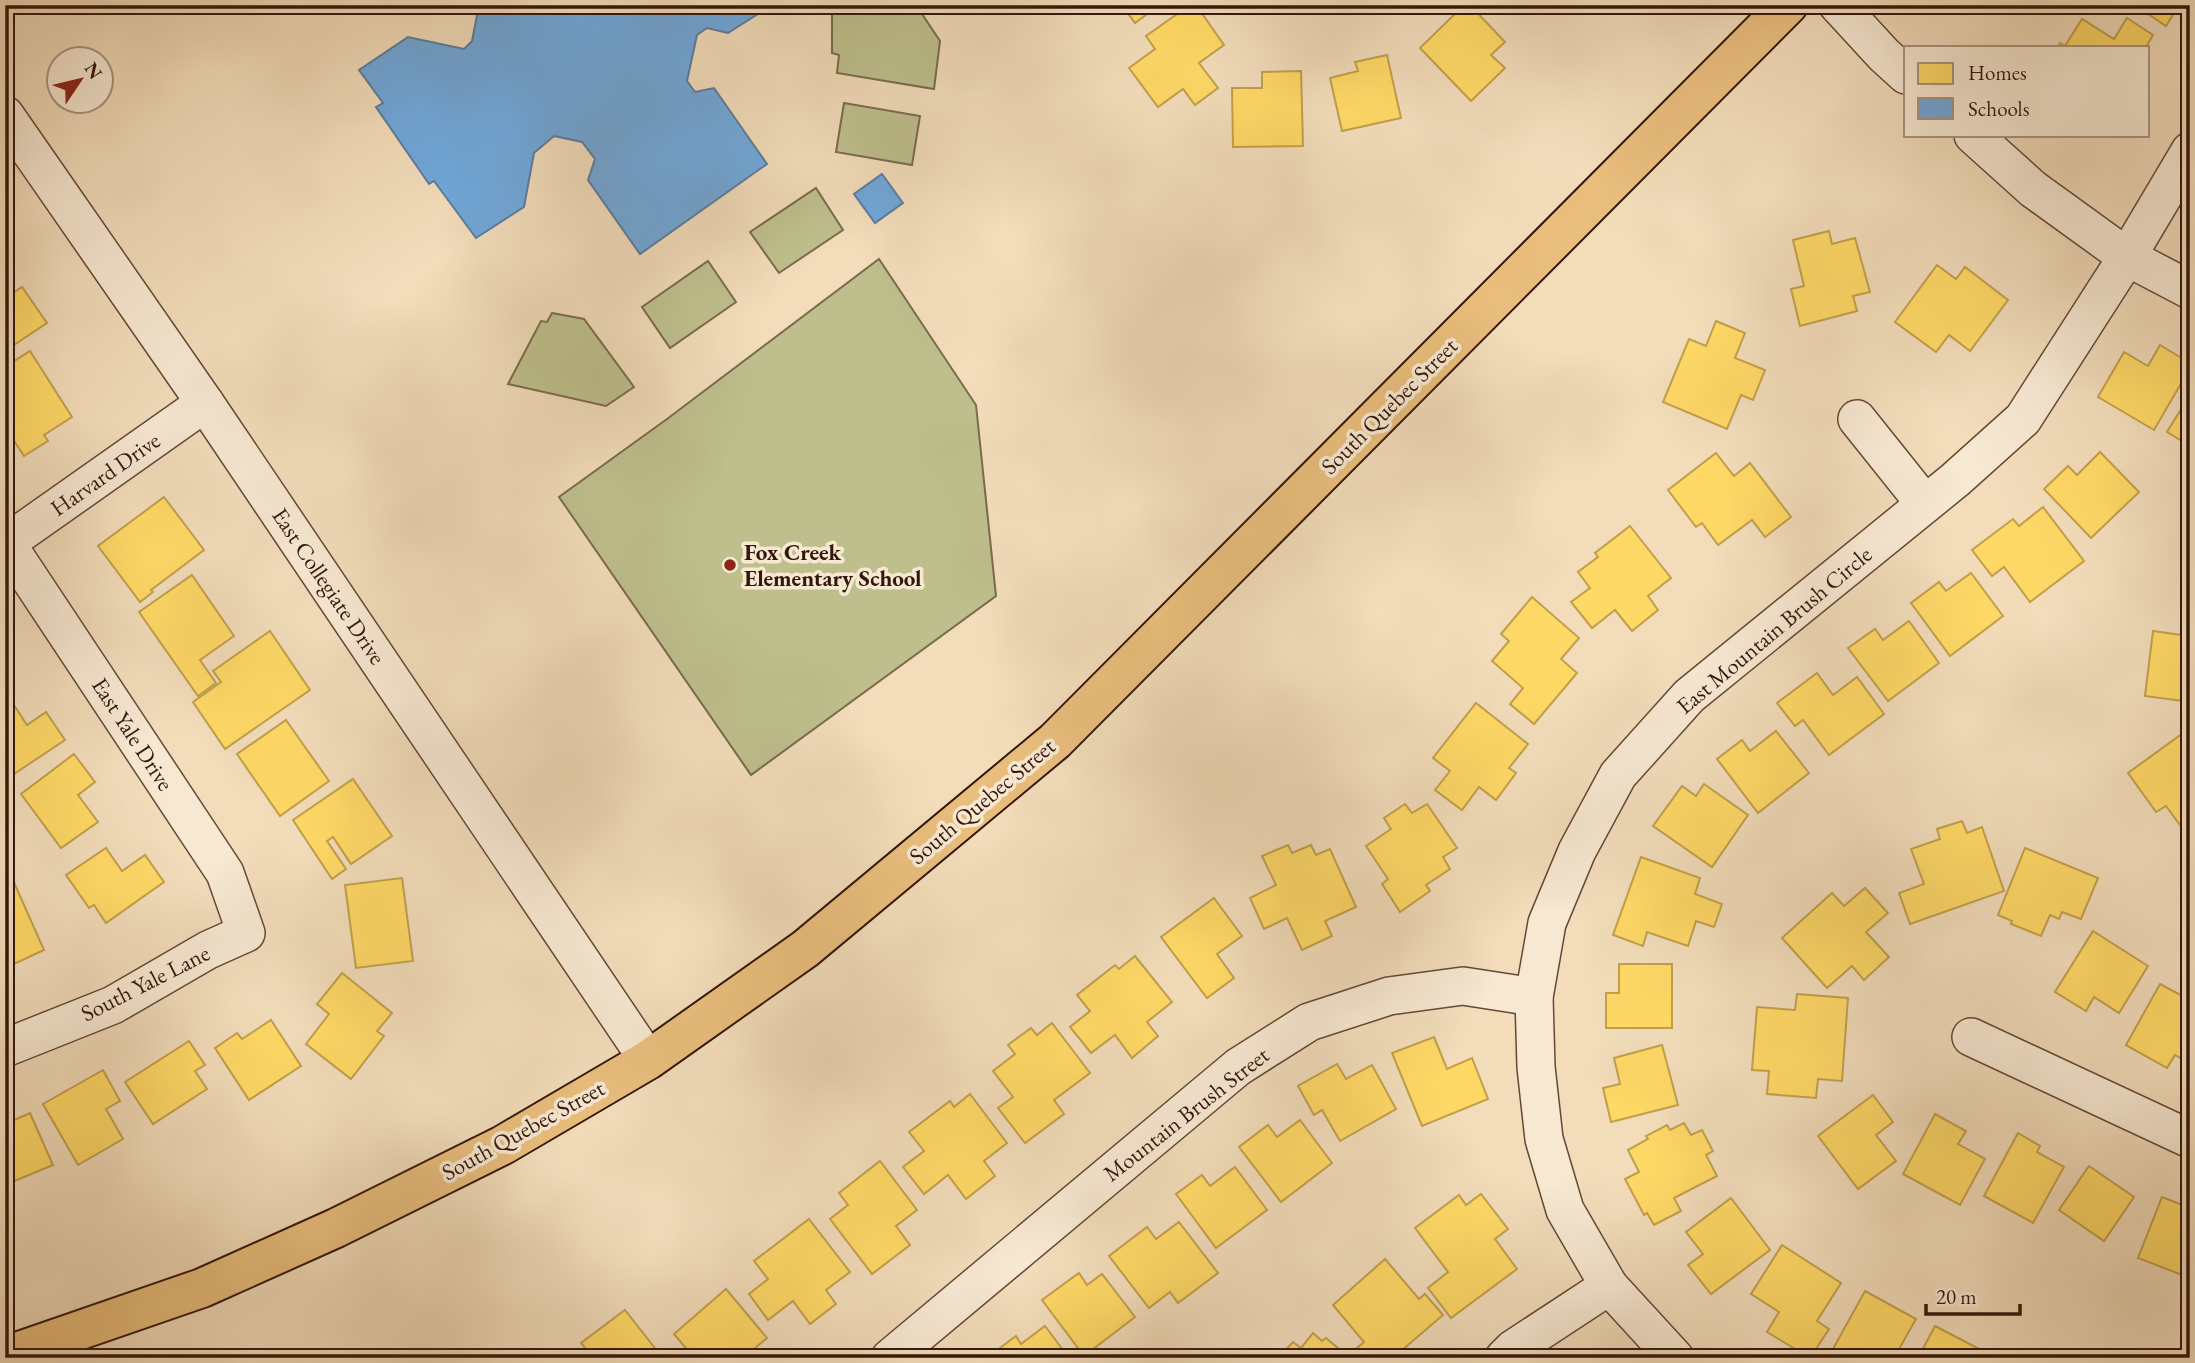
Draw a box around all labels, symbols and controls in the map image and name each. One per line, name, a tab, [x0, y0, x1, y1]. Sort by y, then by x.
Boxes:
north arrow	[46, 46, 116, 116]
legend	[1904, 46, 2150, 136]
text: N	[79, 57, 109, 85]
text: Homes	[1968, 59, 2027, 86]
text: Schools	[1968, 95, 2030, 122]
street label: South Quebec Street	[1314, 331, 1464, 481]
street label: Harvard Drive	[44, 425, 166, 523]
street label: East Collegiate Drive	[265, 502, 393, 670]
place label: Fox Creek Elementary School	[744, 537, 922, 593]
street label: East Mountain Brush Circle	[1670, 539, 1878, 721]
marker: Fox Creek Elementary School	[722, 557, 738, 573]
street label: East Yale Drive	[85, 672, 181, 796]
street label: South Quebec Street	[903, 731, 1062, 871]
street label: South Yale Lane	[75, 938, 215, 1028]
street label: Mountain Brush Street	[1097, 1039, 1276, 1188]
street label: South Quebec Street	[436, 1072, 610, 1187]
scale bar	[1926, 1272, 2020, 1316]
text: 20 m	[1936, 1283, 1977, 1310]

